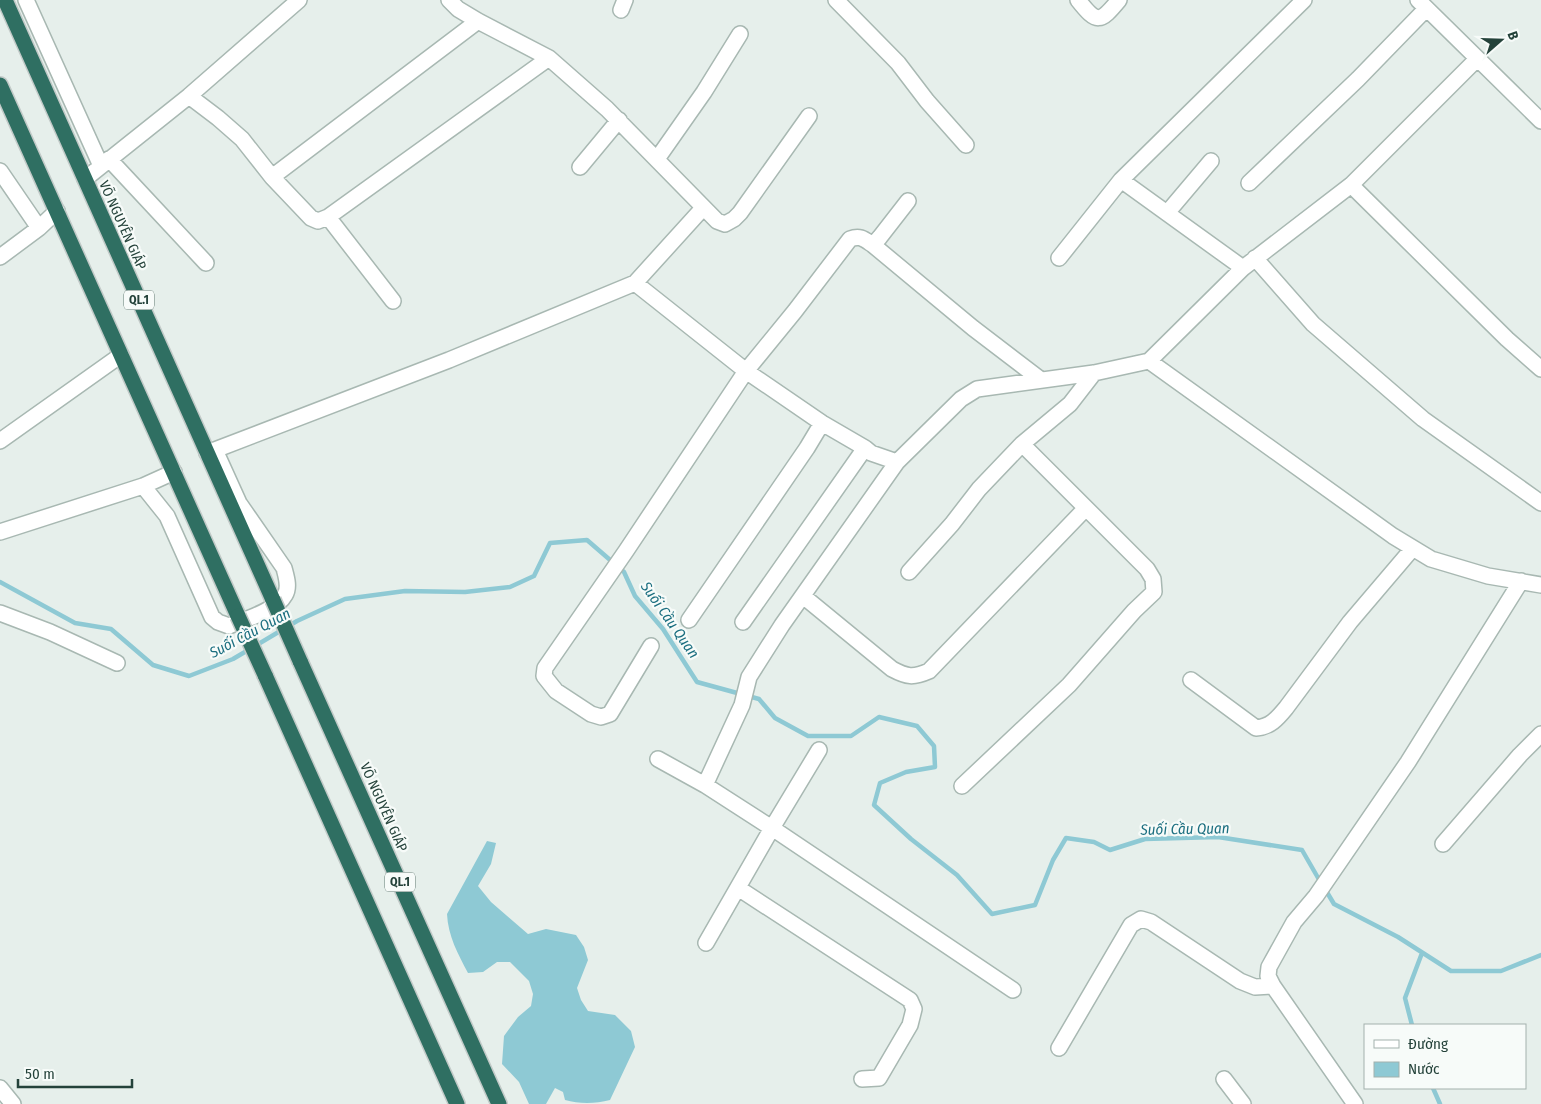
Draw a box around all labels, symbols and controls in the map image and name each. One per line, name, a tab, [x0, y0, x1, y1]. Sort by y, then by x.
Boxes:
north arrow	[1476, 15, 1526, 65]
text: B	[1503, 29, 1522, 42]
street label: VÕ NGUYÊN GIÁP	[95, 178, 151, 272]
road number: QL.1	[124, 290, 154, 310]
water label: Suối Cầu Quan	[636, 577, 703, 662]
water label: Suối Cầu Quan	[205, 604, 294, 662]
street label: VÕ NGUYÊN GIÁP	[356, 760, 412, 854]
water label: Suối Cầu Quan	[1139, 819, 1230, 839]
road number: QL.1	[385, 872, 415, 892]
legend	[1364, 1024, 1526, 1089]
text: Đường	[1408, 1035, 1448, 1053]
scale bar	[18, 1056, 131, 1088]
text: Nước	[1408, 1060, 1440, 1078]
text: 50 m	[25, 1065, 55, 1083]

